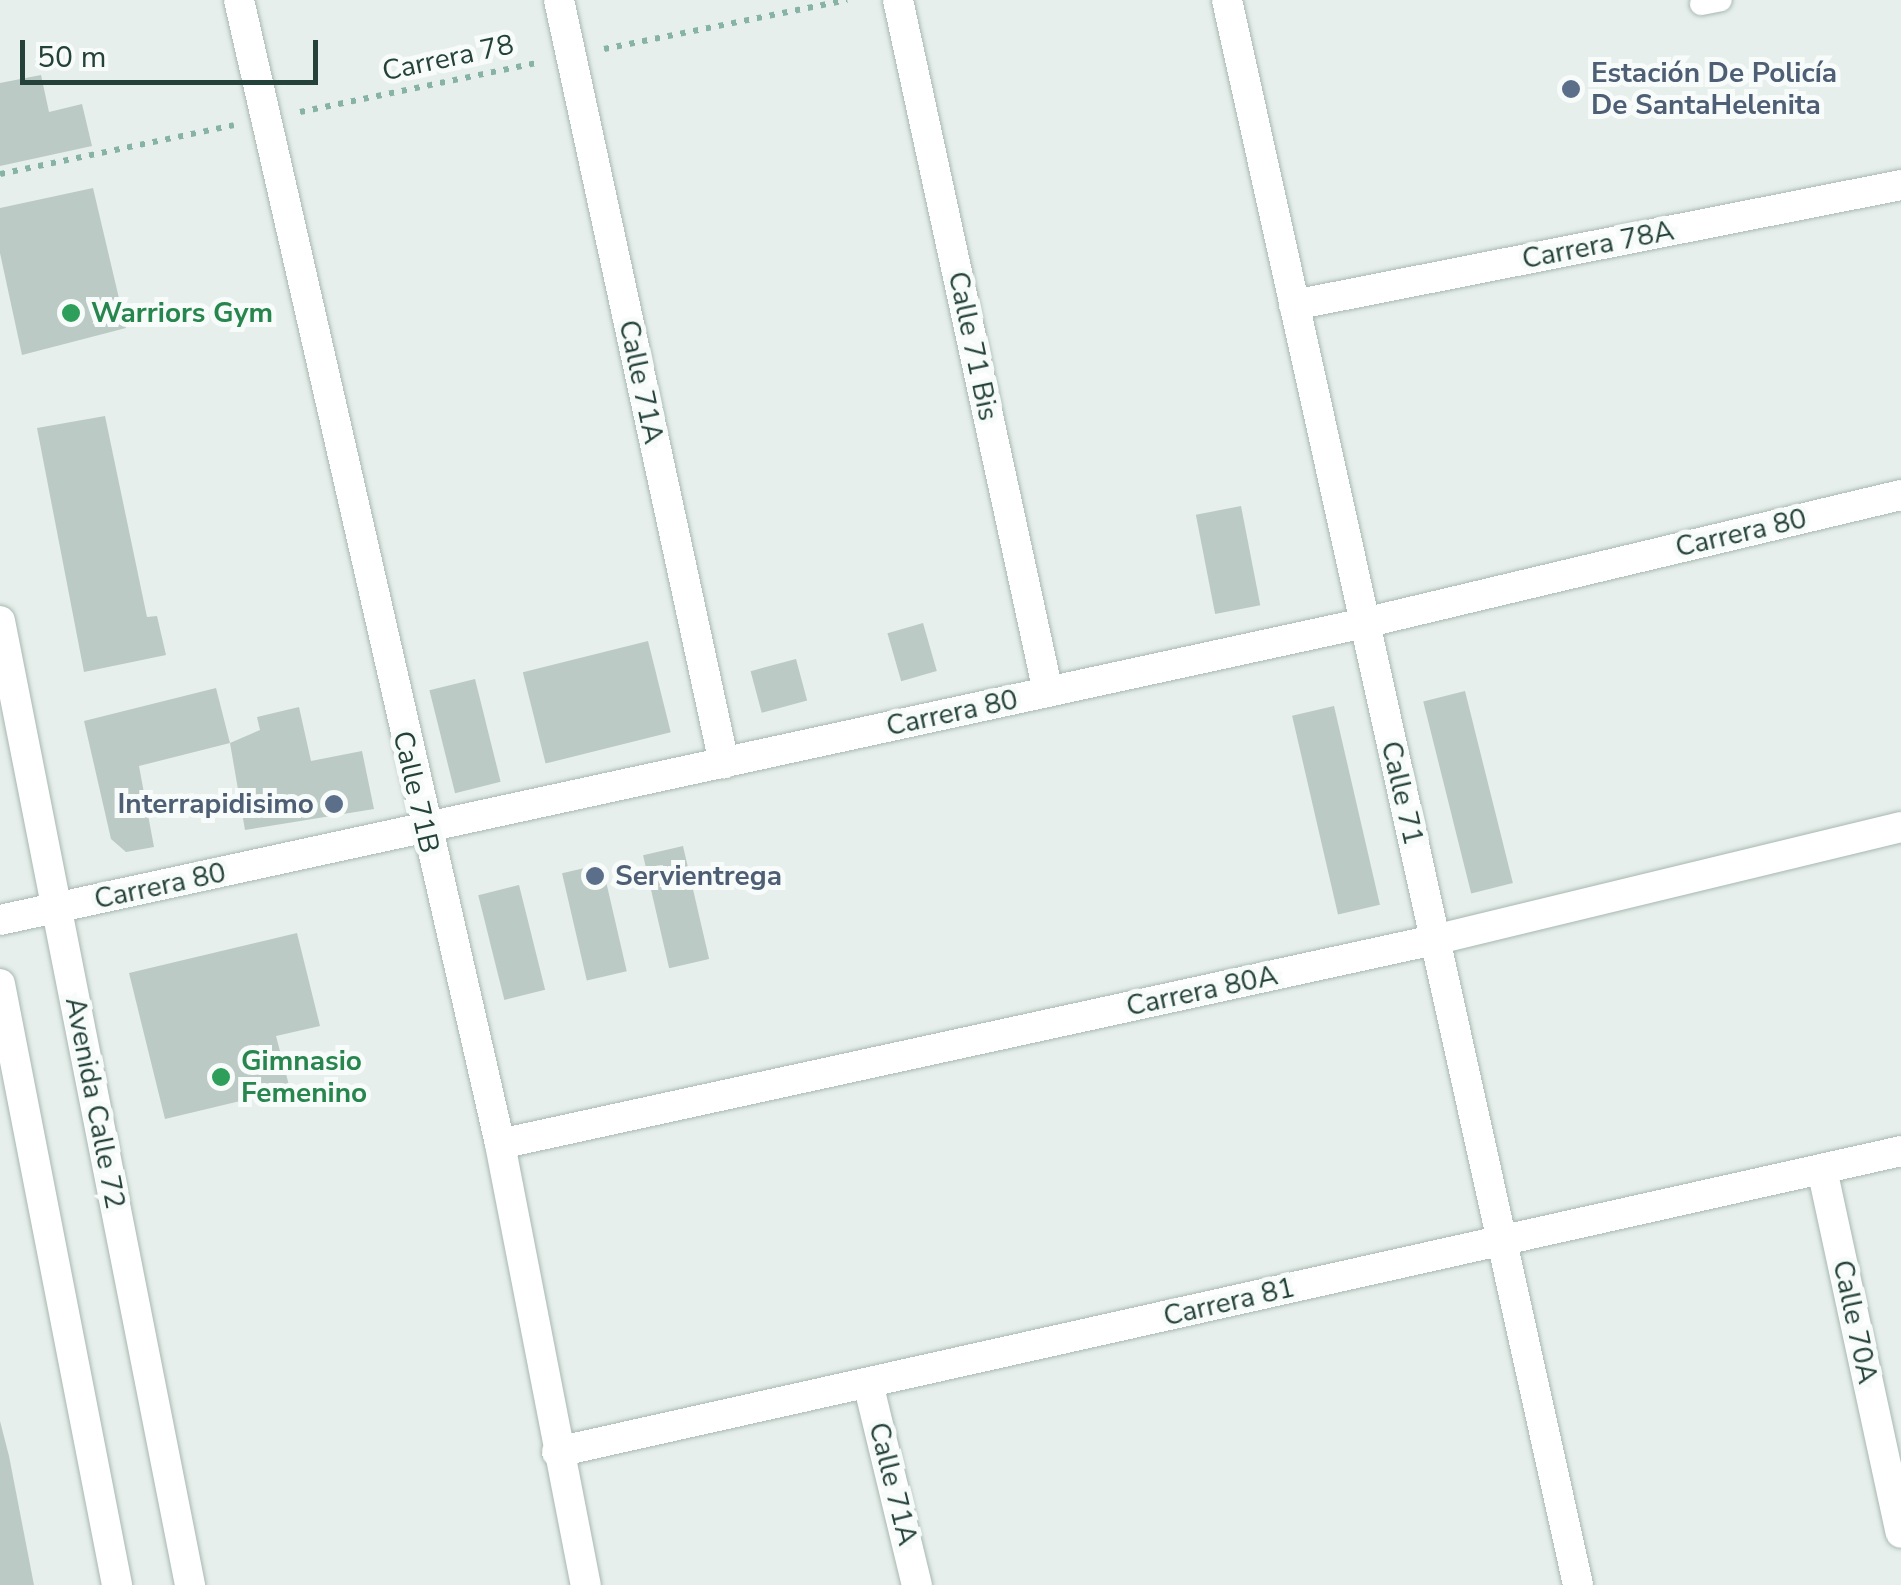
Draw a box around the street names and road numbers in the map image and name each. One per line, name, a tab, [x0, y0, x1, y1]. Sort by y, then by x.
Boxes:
street label: Carrera 78	[379, 28, 517, 88]
street label: Carrera 78A	[1519, 214, 1677, 276]
street label: Calle 71 Bis	[941, 268, 1005, 424]
street label: Calle 71A	[611, 317, 671, 447]
street label: Carrera 80	[1672, 502, 1810, 564]
street label: Carrera 80	[883, 683, 1021, 743]
street label: Calle 71B	[386, 728, 446, 856]
street label: Calle 71	[1374, 738, 1430, 848]
street label: Carrera 80	[91, 856, 229, 916]
street label: Carrera 80A	[1123, 959, 1281, 1023]
street label: Avenida Calle 72	[58, 994, 132, 1212]
street label: Calle 70A	[1825, 1257, 1885, 1387]
street label: Carrera 81	[1160, 1271, 1298, 1333]
street label: Calle 71A	[861, 1419, 925, 1549]

